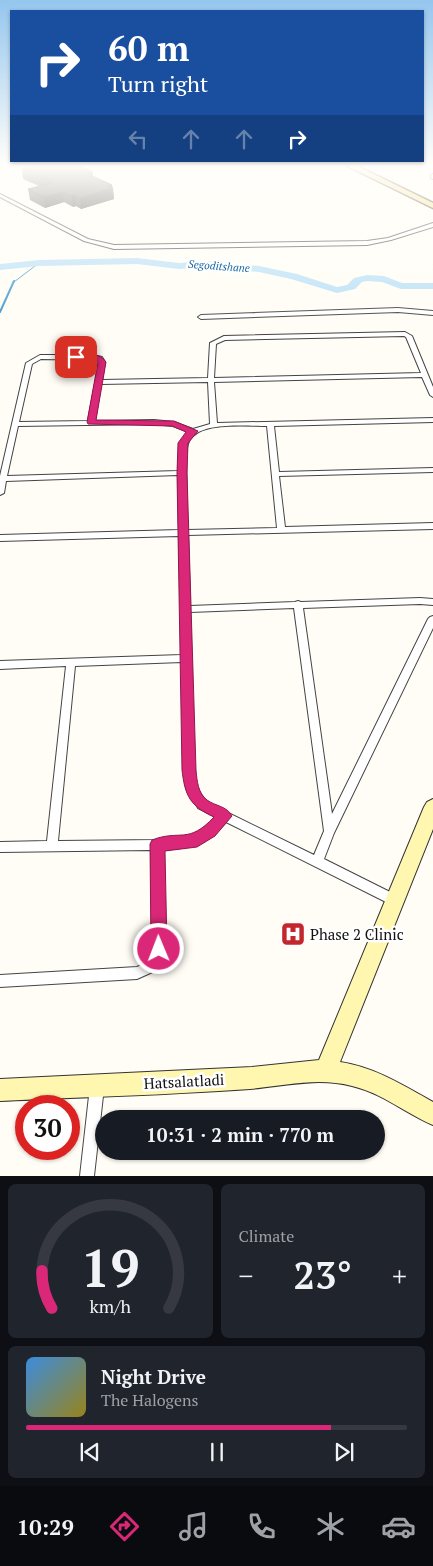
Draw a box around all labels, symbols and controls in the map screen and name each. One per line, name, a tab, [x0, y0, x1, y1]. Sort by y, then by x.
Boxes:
text: 60 m	[108, 25, 189, 71]
icon: right	[25, 30, 90, 95]
text: Turn right	[108, 69, 208, 98]
icon: left	[124, 125, 152, 153]
icon: ahead	[177, 125, 205, 153]
icon: ahead	[230, 125, 258, 153]
icon: right	[283, 125, 311, 153]
water label: Segoditshane	[188, 257, 250, 275]
pin	[55, 336, 97, 378]
icon: arrive	[62, 343, 90, 371]
hospital icon: Phase 2 Clinic	[280, 921, 306, 947]
position arrow	[132, 922, 184, 974]
place label: Phase 2 Clinic	[310, 924, 404, 944]
street label: Hatsalatladi	[143, 1069, 225, 1093]
speed limit sign: 30	[15, 1095, 80, 1160]
text: 10:31 · 2 min · 770 m	[146, 1122, 334, 1147]
text: Climate	[239, 1225, 294, 1247]
text: 19	[81, 1233, 140, 1302]
text: 23°	[293, 1250, 352, 1300]
text: −	[239, 1257, 253, 1294]
text: +	[392, 1257, 407, 1294]
text: km/h	[90, 1294, 131, 1318]
text: Night Drive	[101, 1364, 206, 1389]
text: The Halogens	[101, 1389, 199, 1411]
icon: previous	[76, 1438, 104, 1466]
icon: pause	[203, 1438, 231, 1466]
icon: next	[330, 1438, 358, 1466]
icon: directions	[107, 1509, 142, 1544]
icon: music	[176, 1509, 211, 1544]
icon: phone	[244, 1509, 279, 1544]
icon: climate	[313, 1509, 348, 1544]
icon: car	[381, 1509, 416, 1544]
text: 10:29	[17, 1512, 74, 1541]

